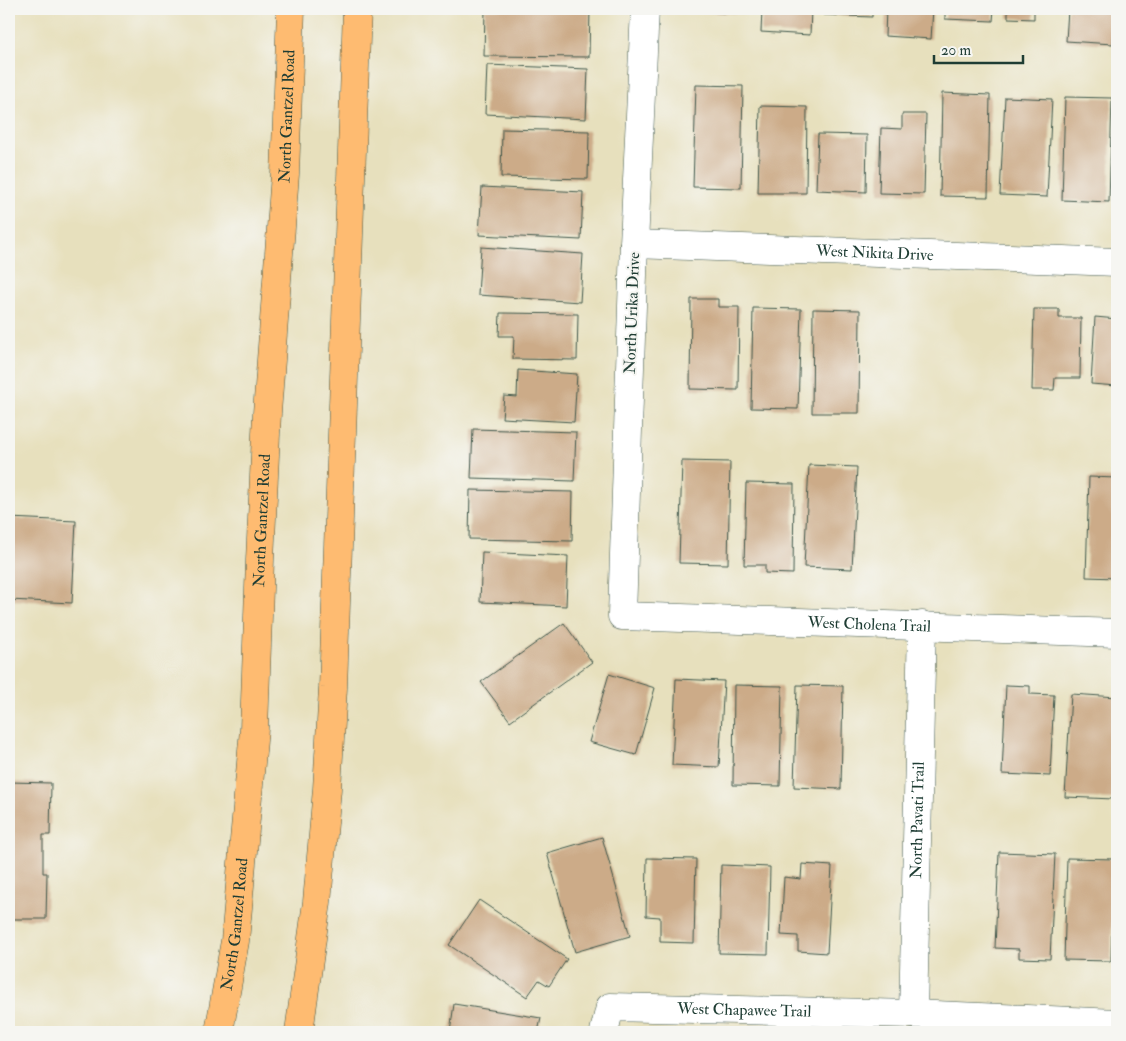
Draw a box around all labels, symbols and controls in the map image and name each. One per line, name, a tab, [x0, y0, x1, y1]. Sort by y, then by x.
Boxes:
scale bar	[934, 32, 1022, 64]
text: 20 m	[941, 41, 971, 60]
street label: North Gantzel Road	[274, 49, 300, 184]
street label: West Nikita Drive	[815, 241, 934, 265]
street label: North Urika Drive	[620, 251, 644, 374]
street label: North Gantzel Road	[249, 453, 275, 587]
street label: West Cholena Trail	[806, 612, 931, 637]
street label: North Pavati Trail	[906, 761, 929, 879]
street label: North Gantzel Road	[216, 857, 252, 992]
street label: West Chapawee Trail	[676, 999, 812, 1022]

